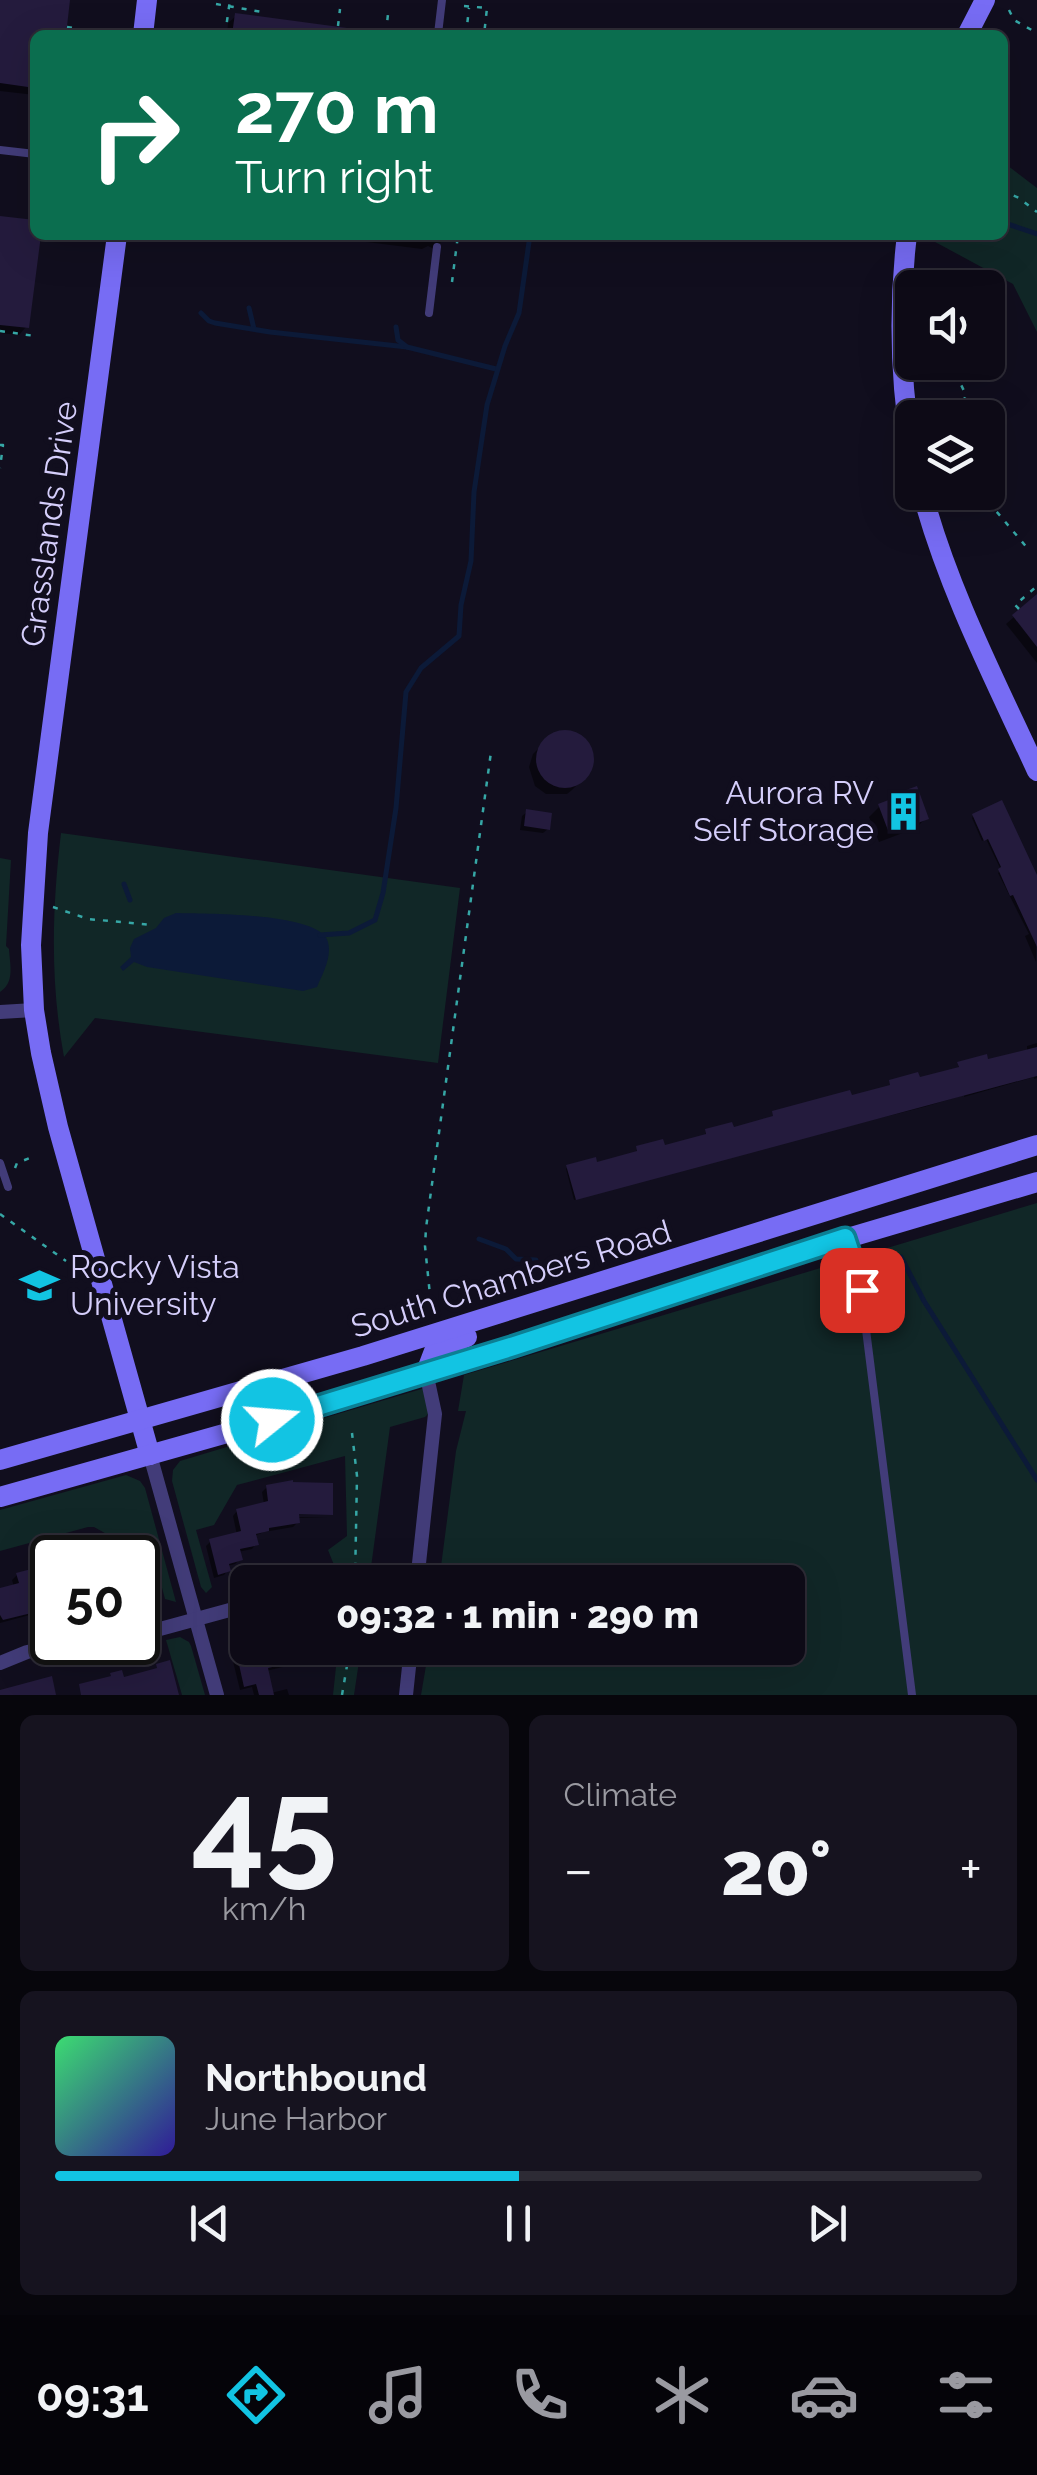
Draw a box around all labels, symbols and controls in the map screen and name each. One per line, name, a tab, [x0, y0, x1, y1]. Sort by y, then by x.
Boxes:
text: 270 m	[235, 67, 439, 149]
icon: right	[70, 70, 200, 200]
text: Turn right	[235, 151, 433, 204]
map controls	[895, 270, 1005, 510]
button: sound	[895, 270, 1005, 380]
street label: Grasslands Drive	[13, 399, 84, 649]
button: layers	[895, 400, 1005, 510]
place label: Aurora RV Self Storage	[693, 774, 874, 848]
building icon: Aurora RV Self Storage	[883, 790, 925, 832]
street label: South Chambers Road	[346, 1212, 675, 1345]
place label: Rocky Vista University	[70, 1248, 240, 1322]
pin	[820, 1248, 905, 1333]
icon: arrive	[835, 1263, 890, 1318]
school or university icon: Rocky Vista University	[19, 1264, 61, 1306]
position arrow	[220, 1368, 324, 1472]
speed limit sign: 50	[30, 1535, 160, 1665]
text: 09:32 · 1 min · 290 m	[336, 1592, 699, 1637]
text: 45	[191, 1749, 337, 1901]
text: Climate	[564, 1776, 677, 1813]
text: 20°	[721, 1824, 831, 1913]
text: −	[564, 1837, 593, 1902]
text: +	[959, 1837, 982, 1902]
text: km/h	[222, 1890, 306, 1927]
text: Northbound	[205, 2055, 427, 2100]
text: June Harbor	[205, 2100, 387, 2137]
icon: previous	[182, 2196, 237, 2251]
icon: pause	[491, 2196, 546, 2251]
icon: next	[800, 2196, 855, 2251]
icon: directions	[221, 2360, 291, 2430]
icon: music	[363, 2360, 433, 2430]
icon: phone	[505, 2360, 575, 2430]
icon: climate	[647, 2360, 717, 2430]
icon: car	[789, 2360, 859, 2430]
icon: filters	[931, 2360, 1001, 2430]
text: 09:31	[36, 2369, 149, 2422]

